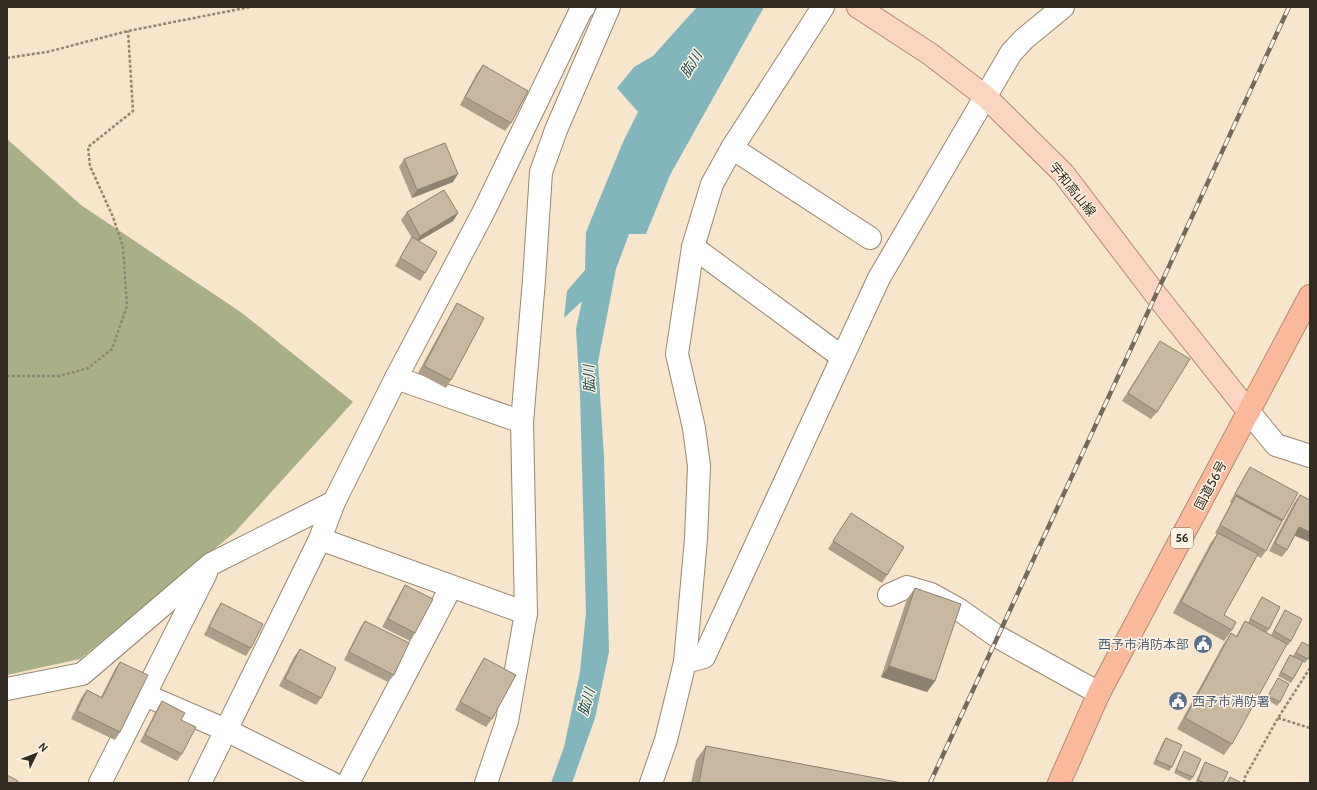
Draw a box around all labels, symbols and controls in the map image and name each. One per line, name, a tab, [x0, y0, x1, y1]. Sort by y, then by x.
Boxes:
water label: 肱川	[676, 46, 707, 81]
street label: 宇和高山線	[1046, 159, 1100, 219]
water label: 肱川	[579, 363, 598, 393]
street label: 国道56号	[1190, 458, 1230, 512]
road number: 56	[1171, 528, 1193, 548]
public building icon: 西予市消防本部	[1192, 633, 1214, 655]
place label: 西予市消防本部	[1098, 636, 1189, 652]
water label: 肱川	[573, 684, 599, 718]
public building icon: 西予市消防署	[1167, 690, 1189, 712]
place label: 西予市消防署	[1192, 693, 1270, 709]
north arrow	[16, 734, 56, 774]
text: N	[36, 740, 51, 755]

